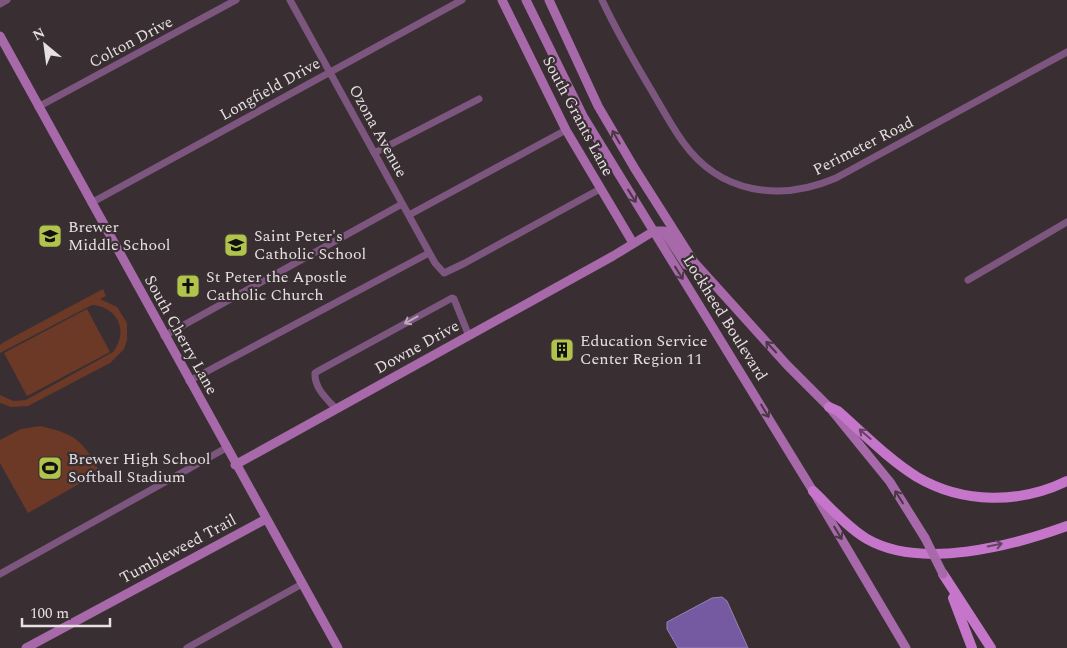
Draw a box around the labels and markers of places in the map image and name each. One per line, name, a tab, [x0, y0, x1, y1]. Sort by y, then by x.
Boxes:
place label: Brewer Middle School	[68, 215, 171, 257]
school or university icon: Brewer Middle School	[37, 223, 63, 249]
place label: Saint Peter's Catholic School	[254, 224, 366, 266]
school or university icon: Saint Peter's Catholic School	[223, 232, 249, 258]
place label: St Peter the Apostle Catholic Church	[206, 265, 347, 307]
church icon: St Peter the Apostle Catholic Church	[175, 273, 201, 299]
place label: Education Service Center Region 11	[580, 329, 707, 371]
building icon: Education Service Center Region 11	[549, 337, 575, 363]
place label: Brewer High School Softball Stadium	[68, 447, 210, 489]
sports icon: Brewer High School Softball Stadium	[37, 455, 63, 481]

